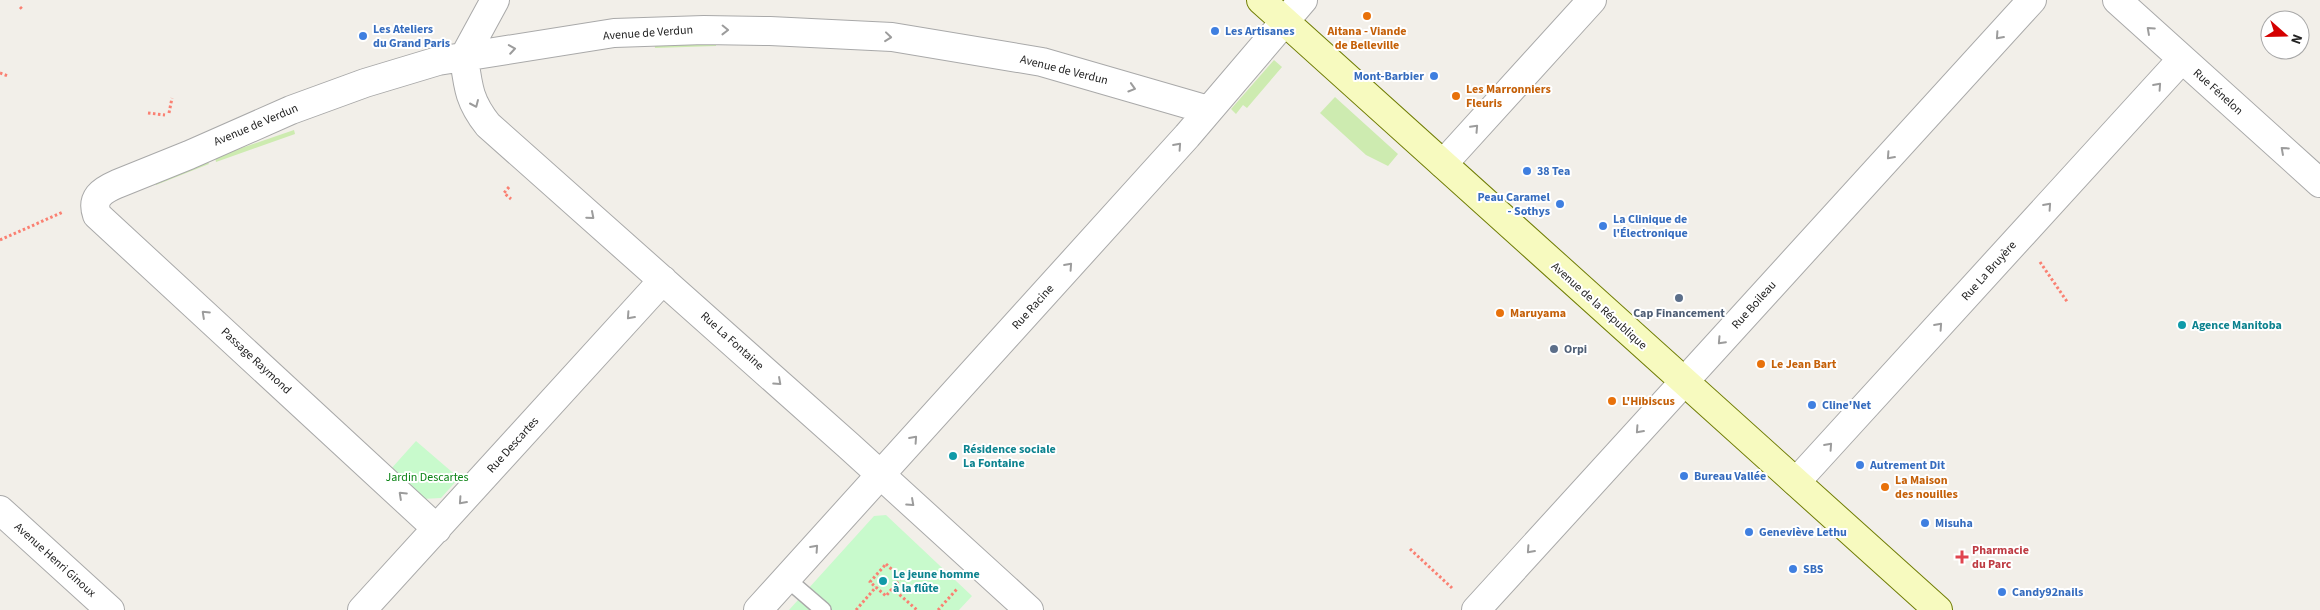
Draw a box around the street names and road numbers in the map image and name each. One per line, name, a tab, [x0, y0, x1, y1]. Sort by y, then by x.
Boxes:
street label: Avenue de Verdun	[602, 21, 694, 45]
street label: Avenue de Verdun	[1018, 51, 1110, 89]
street label: Rue Fénelon	[2189, 65, 2247, 119]
street label: Avenue de Verdun	[211, 100, 301, 150]
street label: Rue La Bruyère	[1958, 237, 2021, 305]
street label: Avenue de la République	[1547, 258, 1651, 354]
street label: Rue Boileau	[1728, 277, 1780, 333]
street label: Rue Racine	[1008, 281, 1058, 333]
street label: Rue La Fontaine	[697, 308, 767, 374]
street label: Passage Raymond	[217, 324, 295, 398]
street label: Rue Descartes	[483, 413, 543, 477]
street label: Avenue Henri Ginoux	[10, 519, 100, 602]

